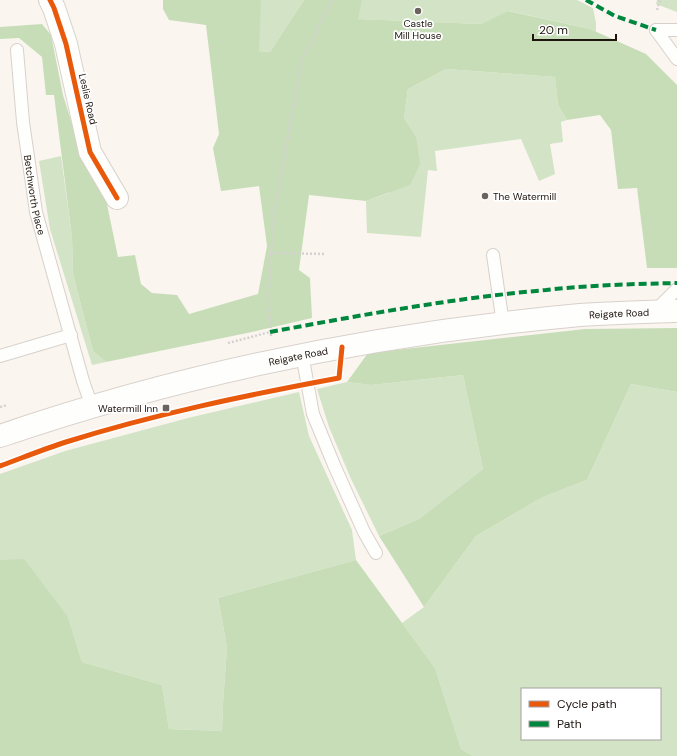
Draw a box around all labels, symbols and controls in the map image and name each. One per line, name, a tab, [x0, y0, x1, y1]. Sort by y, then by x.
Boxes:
marker: Castle Mill House	[413, 6, 423, 16]
scale bar	[533, 16, 616, 42]
place label: Castle Mill House	[394, 17, 442, 42]
text: 20 m	[539, 22, 568, 38]
street label: Leslie Road	[76, 72, 100, 126]
street label: Betchworth Place	[21, 154, 49, 237]
place label: The Watermill	[493, 190, 556, 203]
marker: The Watermill	[480, 191, 490, 201]
street label: Reigate Road	[589, 305, 649, 321]
street label: Reigate Road	[267, 344, 329, 368]
place label: Watermill Inn	[98, 402, 158, 415]
marker: Watermill Inn	[161, 403, 171, 413]
legend	[521, 688, 661, 740]
text: Cycle path	[557, 696, 617, 712]
text: Path	[557, 716, 582, 732]

